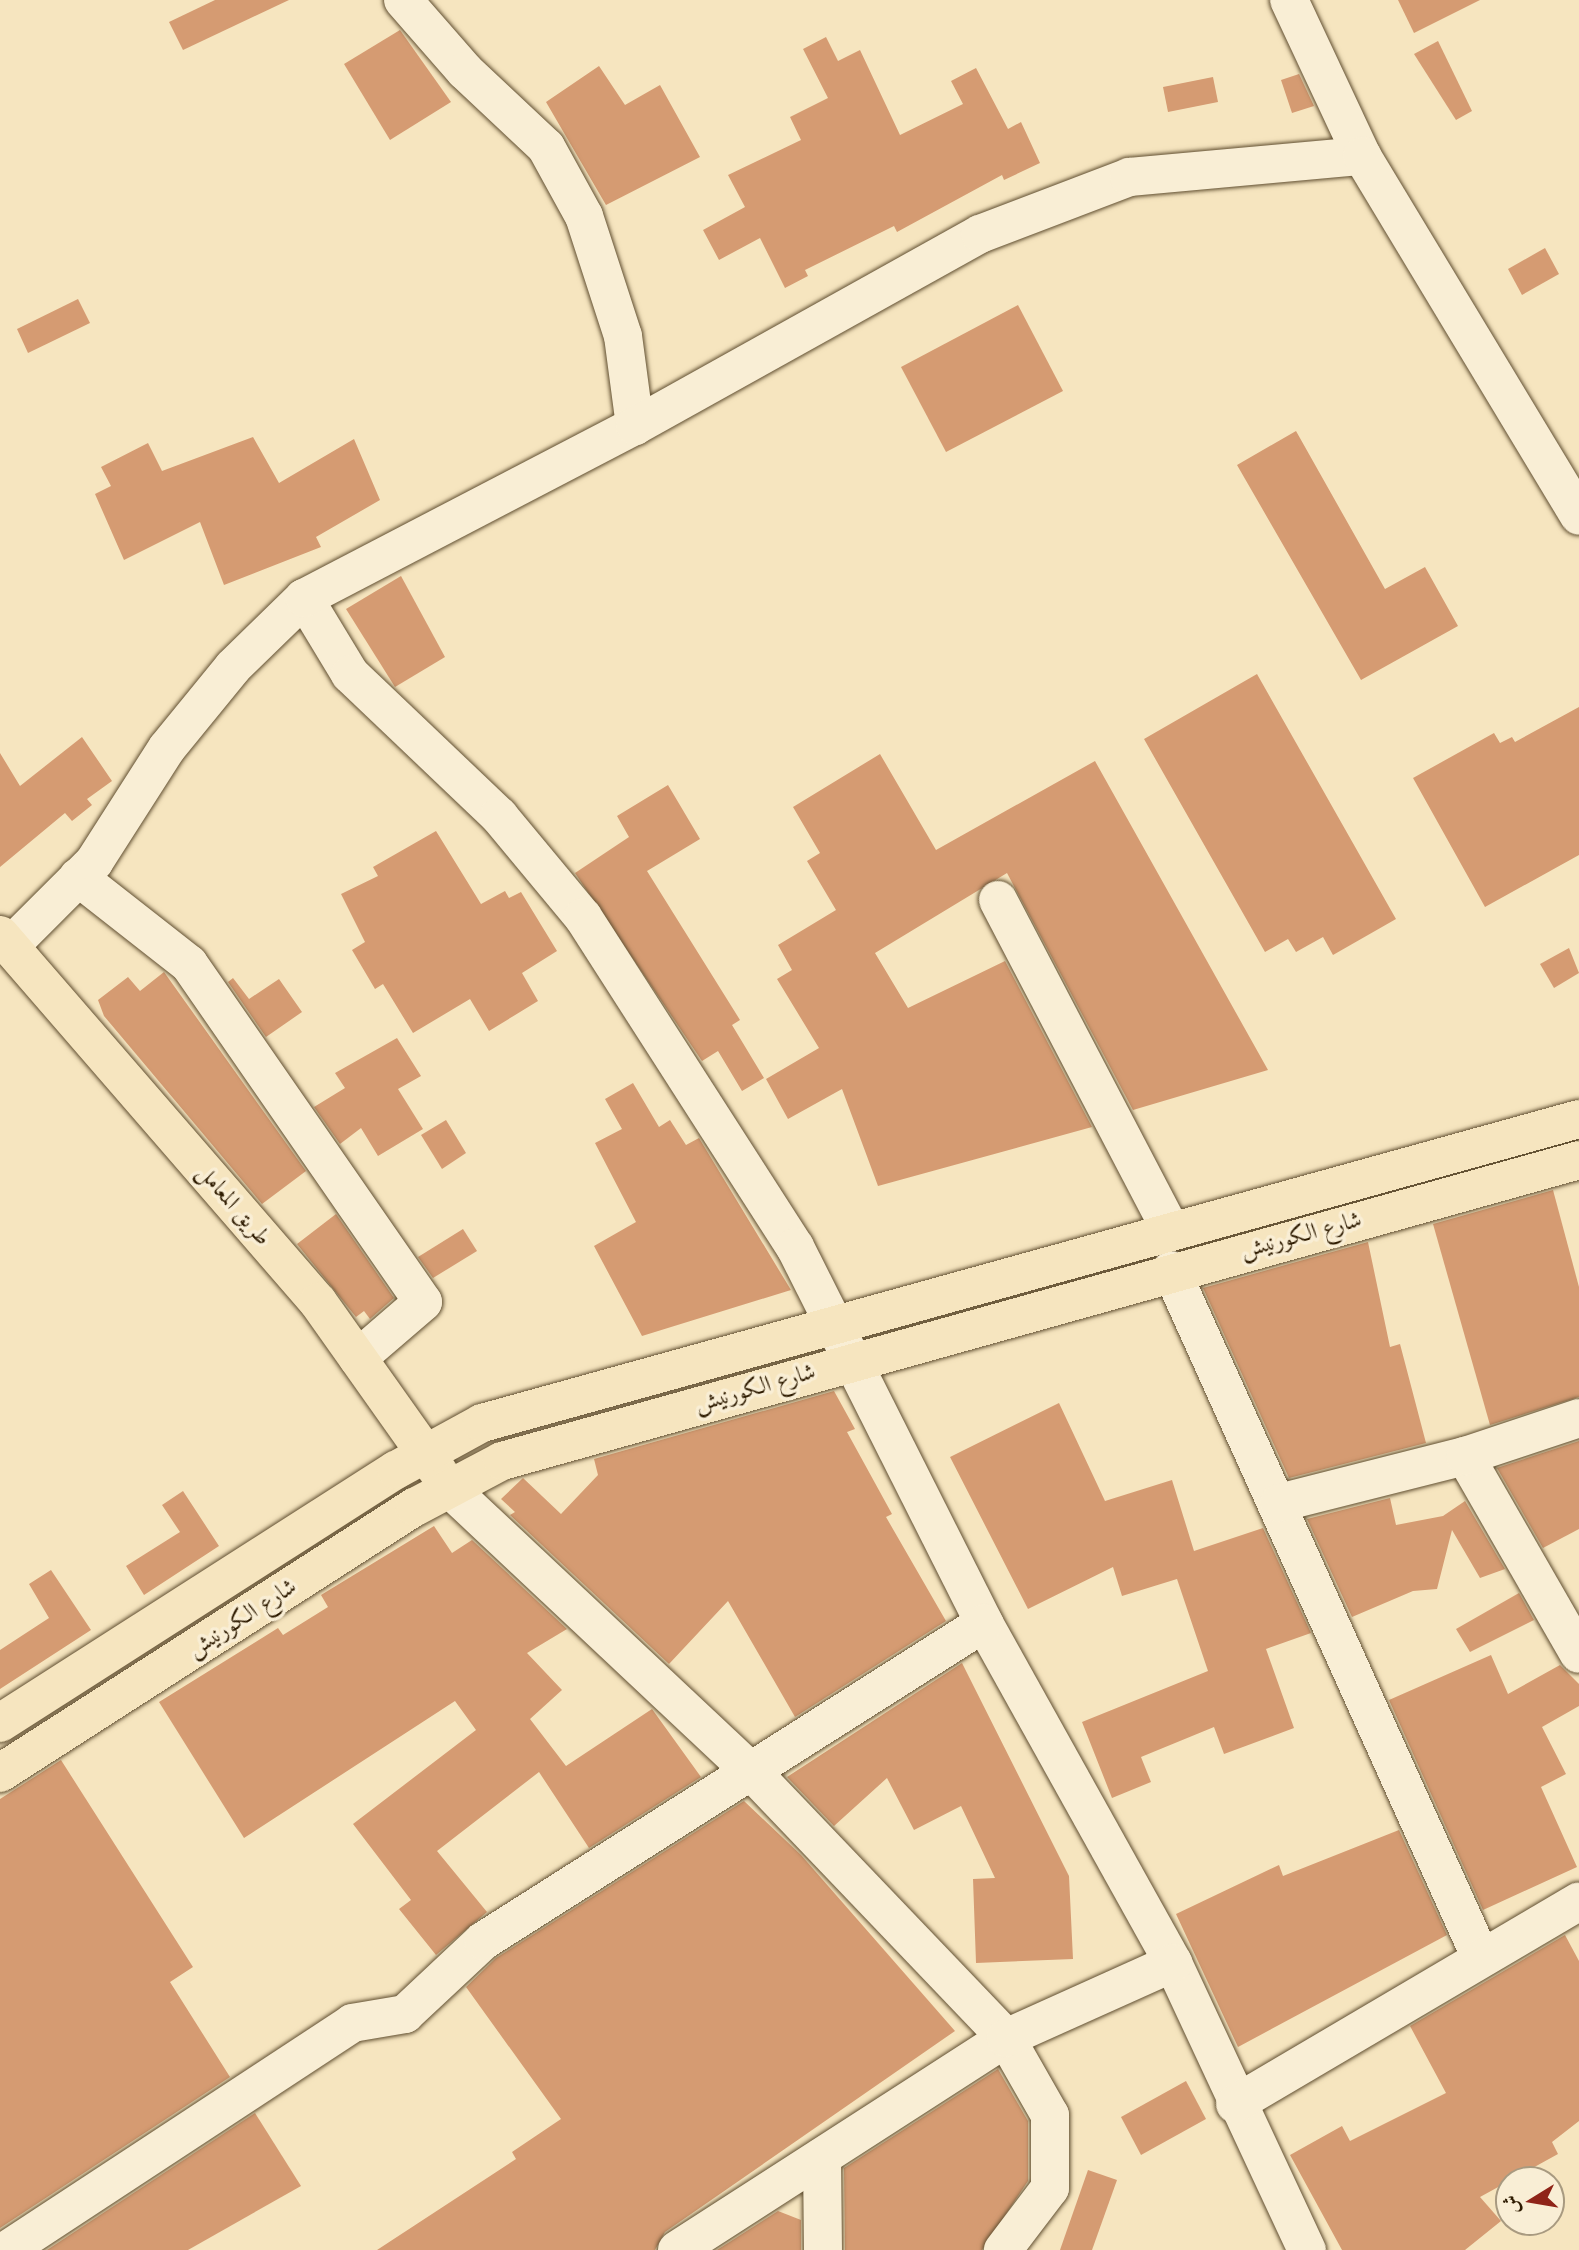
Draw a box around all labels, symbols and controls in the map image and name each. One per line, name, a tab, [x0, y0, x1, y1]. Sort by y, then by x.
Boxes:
street label: طريق المعامل	[191, 1159, 277, 1251]
street label: شارع الكورنيش	[1237, 1206, 1365, 1264]
street label: شارع الكورنيش	[691, 1358, 819, 1418]
street label: شارع الكورنيش	[182, 1573, 302, 1663]
north arrow	[1495, 2166, 1565, 2236]
text: ش	[1497, 2193, 1526, 2216]

